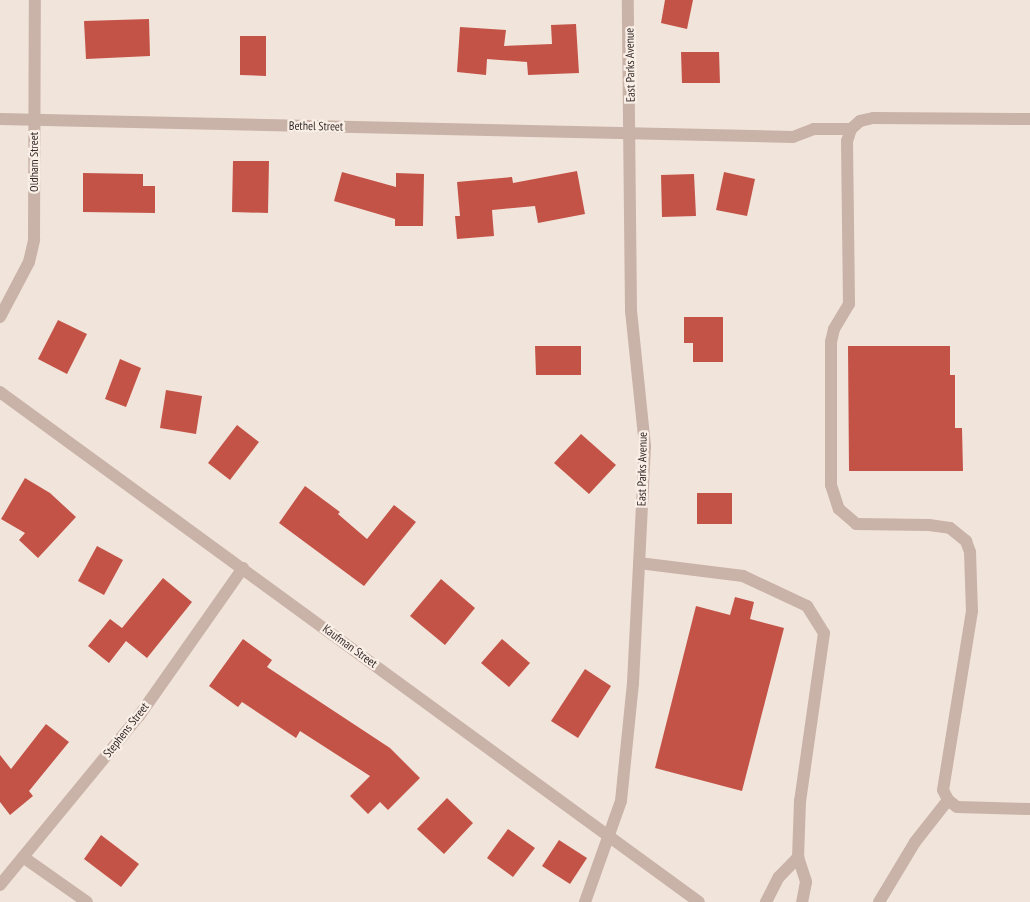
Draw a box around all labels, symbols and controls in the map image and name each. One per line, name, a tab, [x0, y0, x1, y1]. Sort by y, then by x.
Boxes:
street label: East Parks Avenue	[622, 28, 638, 102]
street label: Bethel Street	[289, 118, 343, 134]
street label: Oldham Street	[27, 132, 41, 192]
street label: East Parks Avenue	[634, 432, 650, 506]
street label: Kaufman Street	[320, 621, 380, 671]
street label: Stephens Street	[100, 700, 152, 760]

